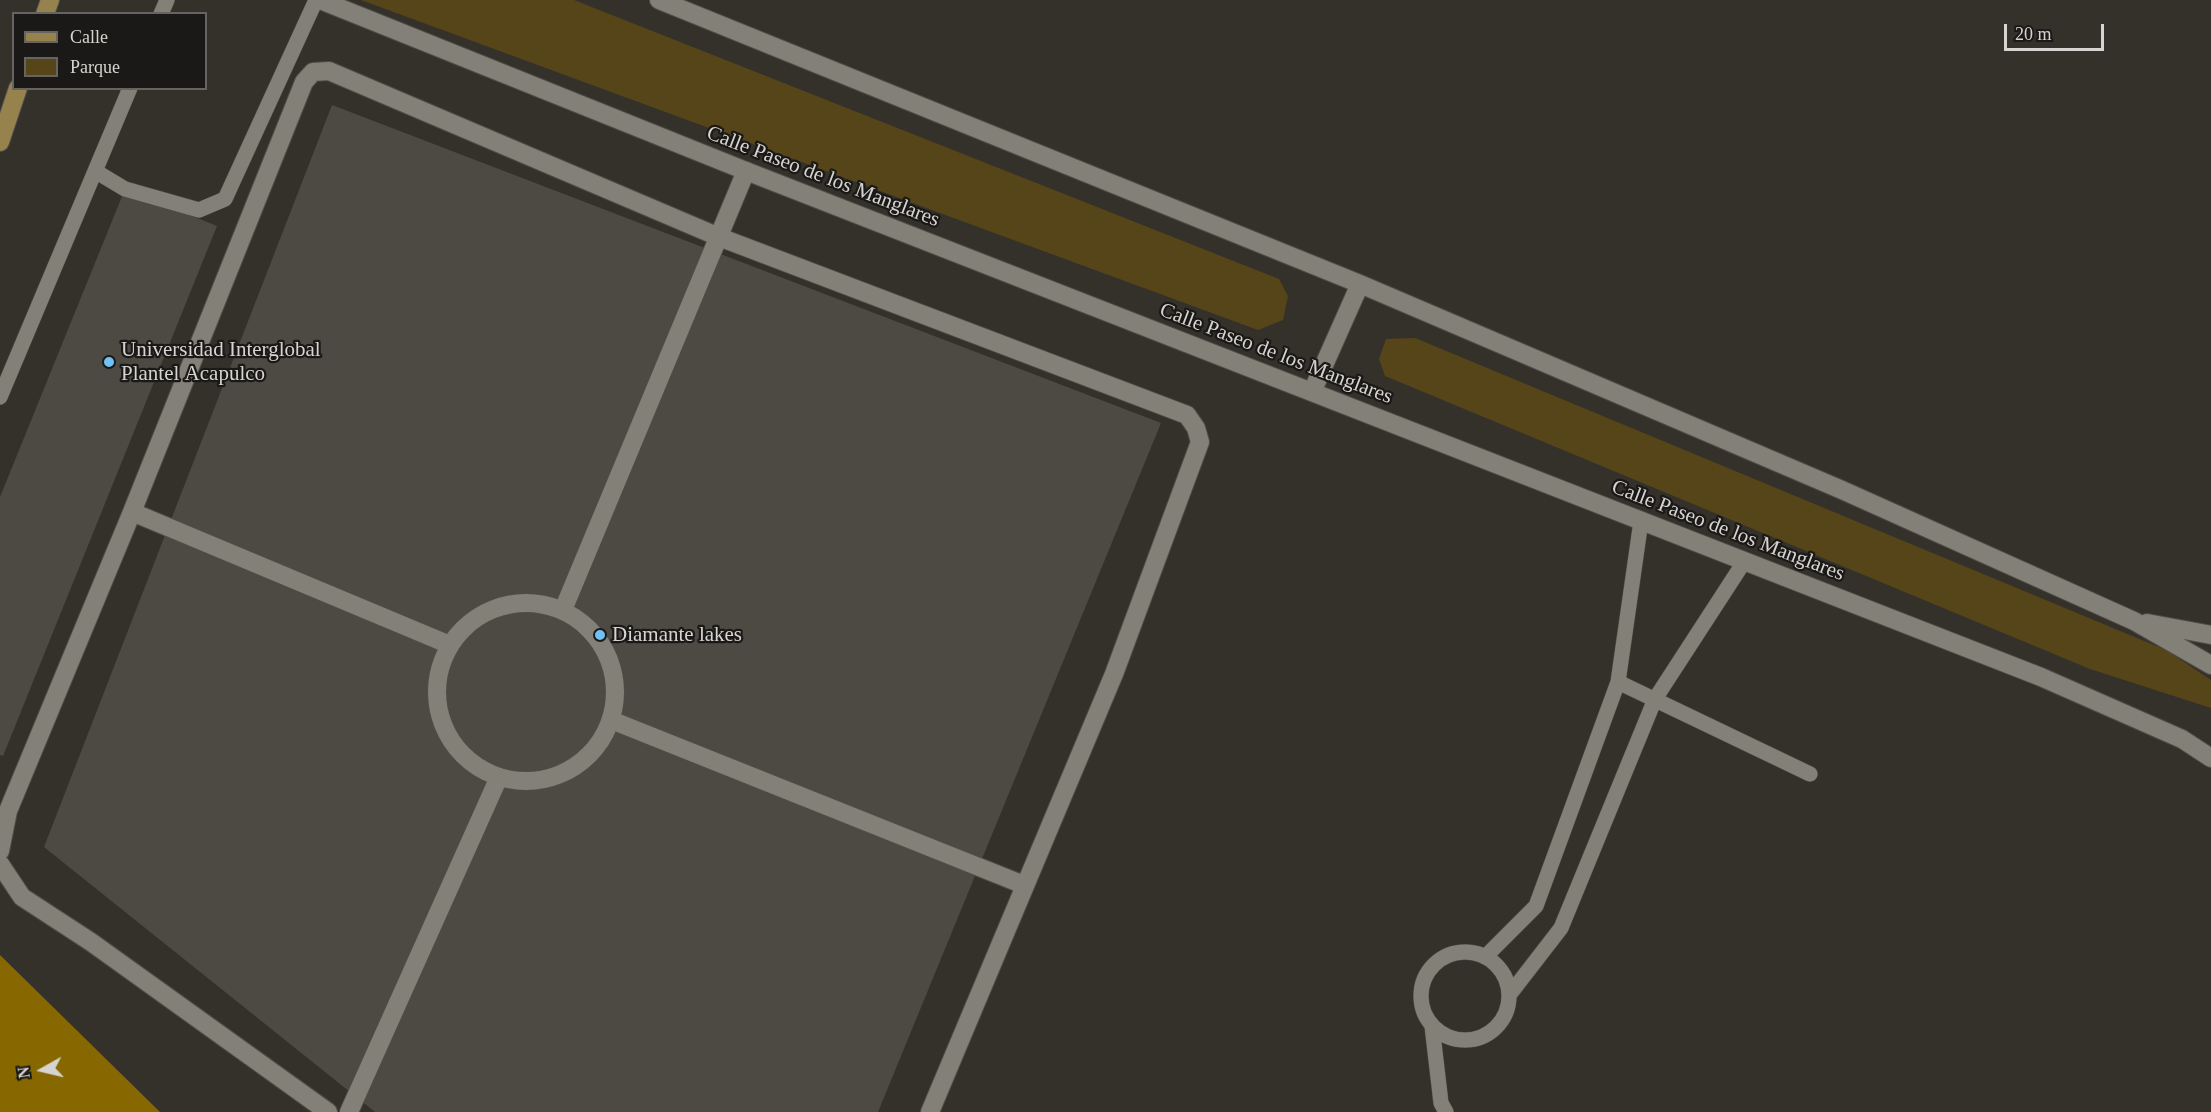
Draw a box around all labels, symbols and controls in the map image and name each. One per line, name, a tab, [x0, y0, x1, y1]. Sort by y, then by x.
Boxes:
legend	[12, 12, 207, 90]
scale bar	[2007, 12, 2108, 50]
text: 20 m	[2015, 24, 2052, 44]
text: Calle	[70, 27, 108, 47]
text: Parque	[70, 57, 120, 77]
street label: Calle Paseo de los Manglares	[703, 121, 943, 233]
street label: Calle Paseo de los Manglares	[1156, 298, 1396, 410]
place label: Universidad Interglobal Plantel Acapulco	[121, 337, 321, 387]
marker: Universidad Interglobal Plantel Acapulco	[102, 355, 116, 369]
street label: Calle Paseo de los Manglares	[1608, 475, 1848, 587]
place label: Diamante lakes	[612, 622, 742, 648]
marker: Diamante lakes	[593, 628, 607, 642]
north arrow	[12, 1040, 72, 1100]
text: N	[14, 1066, 33, 1079]

